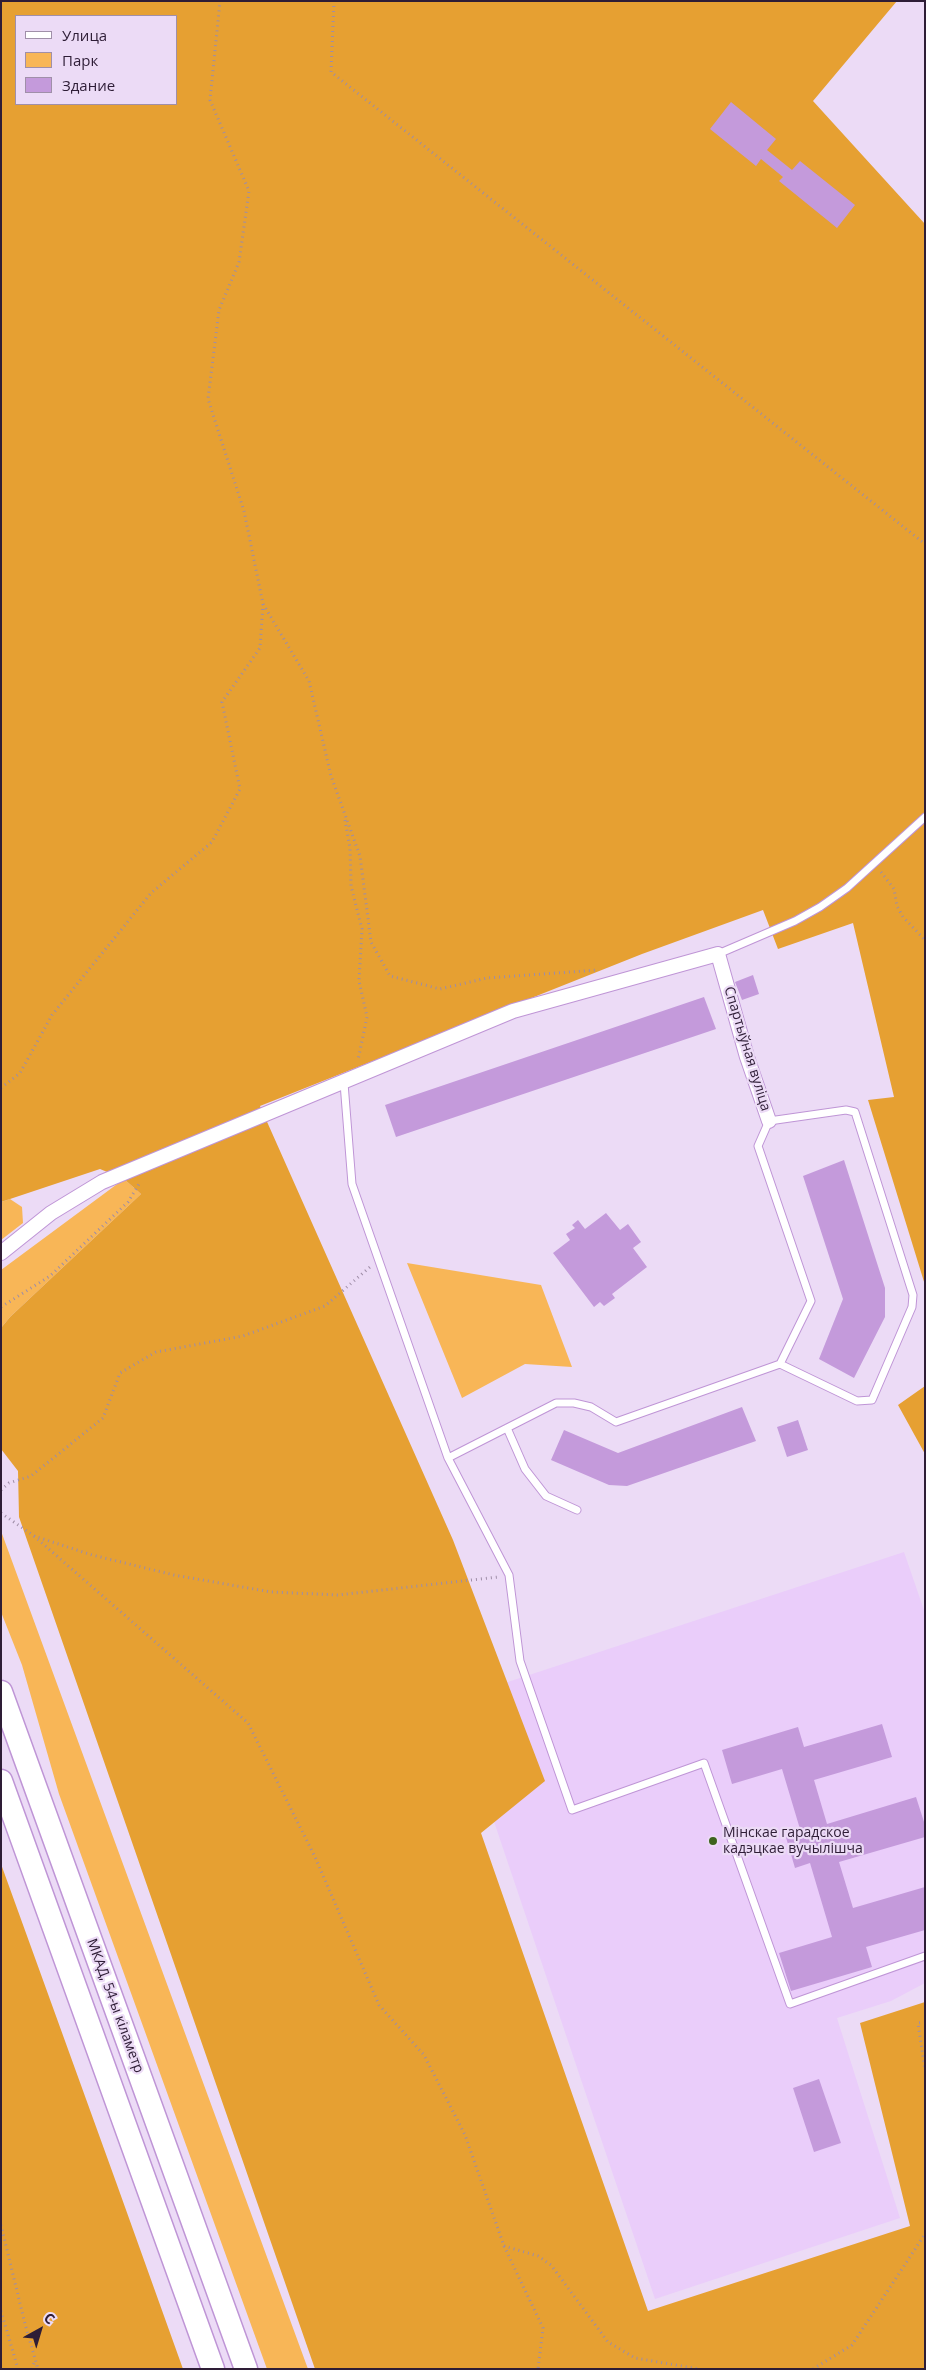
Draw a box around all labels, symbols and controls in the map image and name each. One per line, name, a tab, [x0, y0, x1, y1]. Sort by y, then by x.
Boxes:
legend	[15, 15, 178, 105]
text: Улица	[62, 25, 107, 45]
text: Парк	[62, 50, 98, 70]
text: Здание	[62, 75, 115, 95]
street label: Спартыўная вуліца	[720, 985, 774, 1113]
place label: Мінскае гарадское кадэцкае вучылішча	[723, 1825, 863, 1858]
marker: Мінскае гарадское кадэцкае вучылішча	[707, 1835, 719, 1847]
street label: МКАД, 54-ы кіламетр	[83, 1937, 147, 2075]
north arrow	[15, 2305, 65, 2355]
text: С	[40, 2308, 59, 2328]

